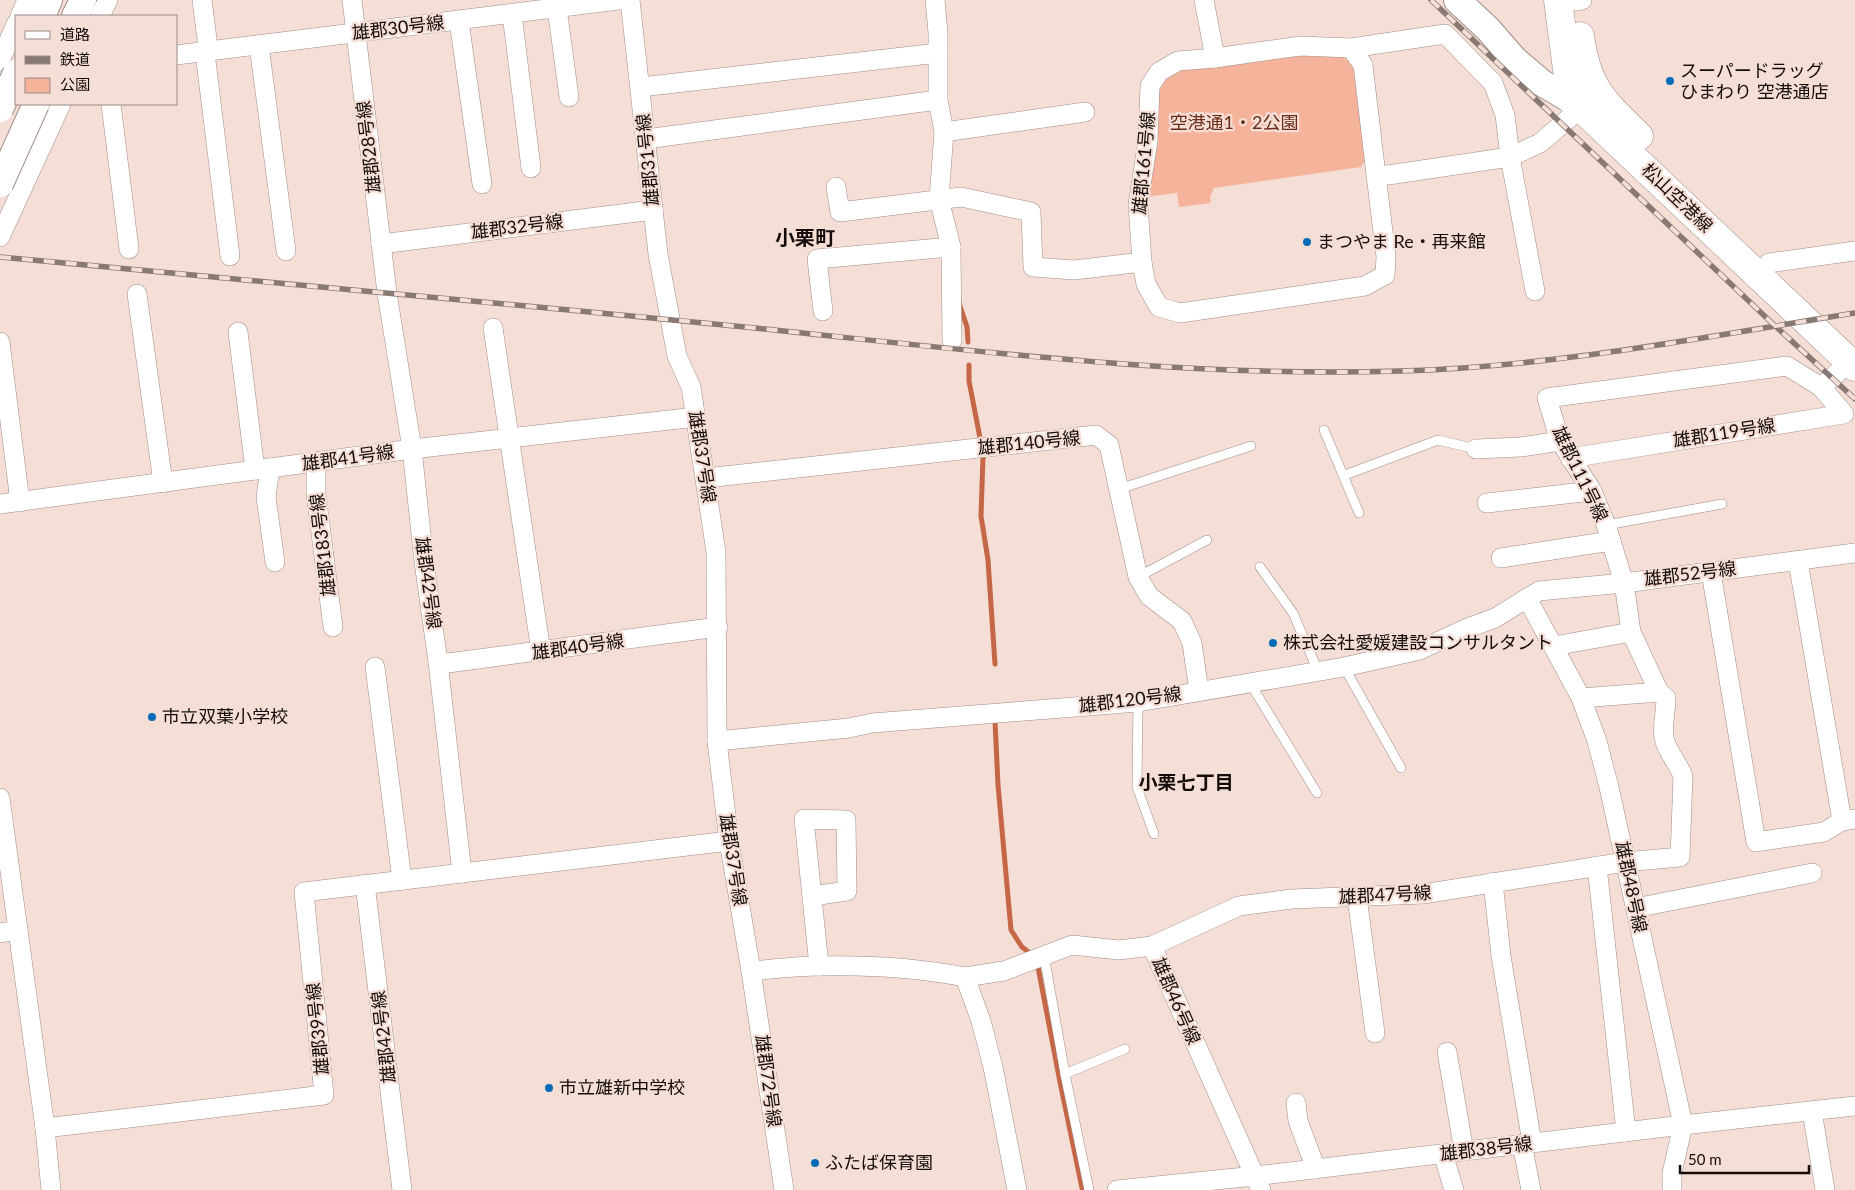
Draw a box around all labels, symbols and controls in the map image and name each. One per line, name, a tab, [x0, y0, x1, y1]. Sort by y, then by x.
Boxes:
street label: 雄郡30号線	[350, 10, 445, 44]
legend	[15, 15, 178, 105]
text: 道路	[60, 25, 90, 43]
text: 鉄道	[60, 50, 90, 68]
place label: スーパードラッグ ひまわり 空港通店	[1680, 59, 1829, 102]
text: 公園	[60, 75, 90, 93]
marker: スーパードラッグ ひまわり 空港通店	[1664, 75, 1676, 87]
street label: 雄郡28号線	[351, 100, 385, 195]
street label: 雄郡161号線	[1128, 110, 1158, 215]
park label: 空港通1・2公園	[1170, 111, 1298, 133]
street label: 雄郡31号線	[631, 113, 663, 207]
street label: 松山空港線	[1638, 158, 1718, 236]
street label: 雄郡32号線	[469, 209, 564, 243]
district label: 小栗町	[775, 225, 835, 249]
place label: まつやま Re・再来館	[1317, 230, 1486, 252]
marker: まつやま Re・再来館	[1301, 236, 1313, 248]
street label: 雄郡37号線	[685, 409, 721, 504]
street label: 雄郡119号線	[1671, 413, 1777, 451]
street label: 雄郡111号線	[1548, 422, 1613, 525]
street label: 雄郡140号線	[976, 426, 1081, 458]
street label: 雄郡41号線	[300, 440, 395, 474]
street label: 雄郡183号線	[305, 493, 339, 598]
street label: 雄郡42号線	[412, 535, 446, 630]
street label: 雄郡52号線	[1642, 556, 1737, 590]
street label: 雄郡40号線	[530, 629, 625, 663]
place label: 株式会社愛媛建設コンサルタント	[1283, 631, 1553, 653]
marker: 株式会社愛媛建設コンサルタント	[1267, 637, 1279, 649]
street label: 雄郡120号線	[1077, 682, 1182, 716]
place label: 市立双葉小学校	[162, 705, 288, 727]
marker: 市立双葉小学校	[146, 711, 158, 723]
district label: 小栗七丁目	[1138, 770, 1234, 793]
street label: 雄郡37号線	[716, 812, 752, 907]
street label: 雄郡48号線	[1612, 839, 1652, 935]
street label: 雄郡47号線	[1338, 881, 1432, 907]
street label: 雄郡46号線	[1148, 954, 1206, 1047]
street label: 雄郡39号線	[301, 982, 333, 1076]
street label: 雄郡42号線	[366, 990, 400, 1085]
street label: 雄郡72号線	[752, 1033, 786, 1128]
place label: 市立雄新中学校	[559, 1076, 685, 1098]
marker: 市立雄新中学校	[543, 1082, 555, 1094]
street label: 雄郡38号線	[1438, 1131, 1533, 1165]
scale bar	[1680, 1142, 1809, 1174]
text: 50 m	[1688, 1150, 1722, 1168]
place label: ふたば保育園	[825, 1151, 933, 1173]
marker: ふたば保育園	[809, 1157, 821, 1169]

